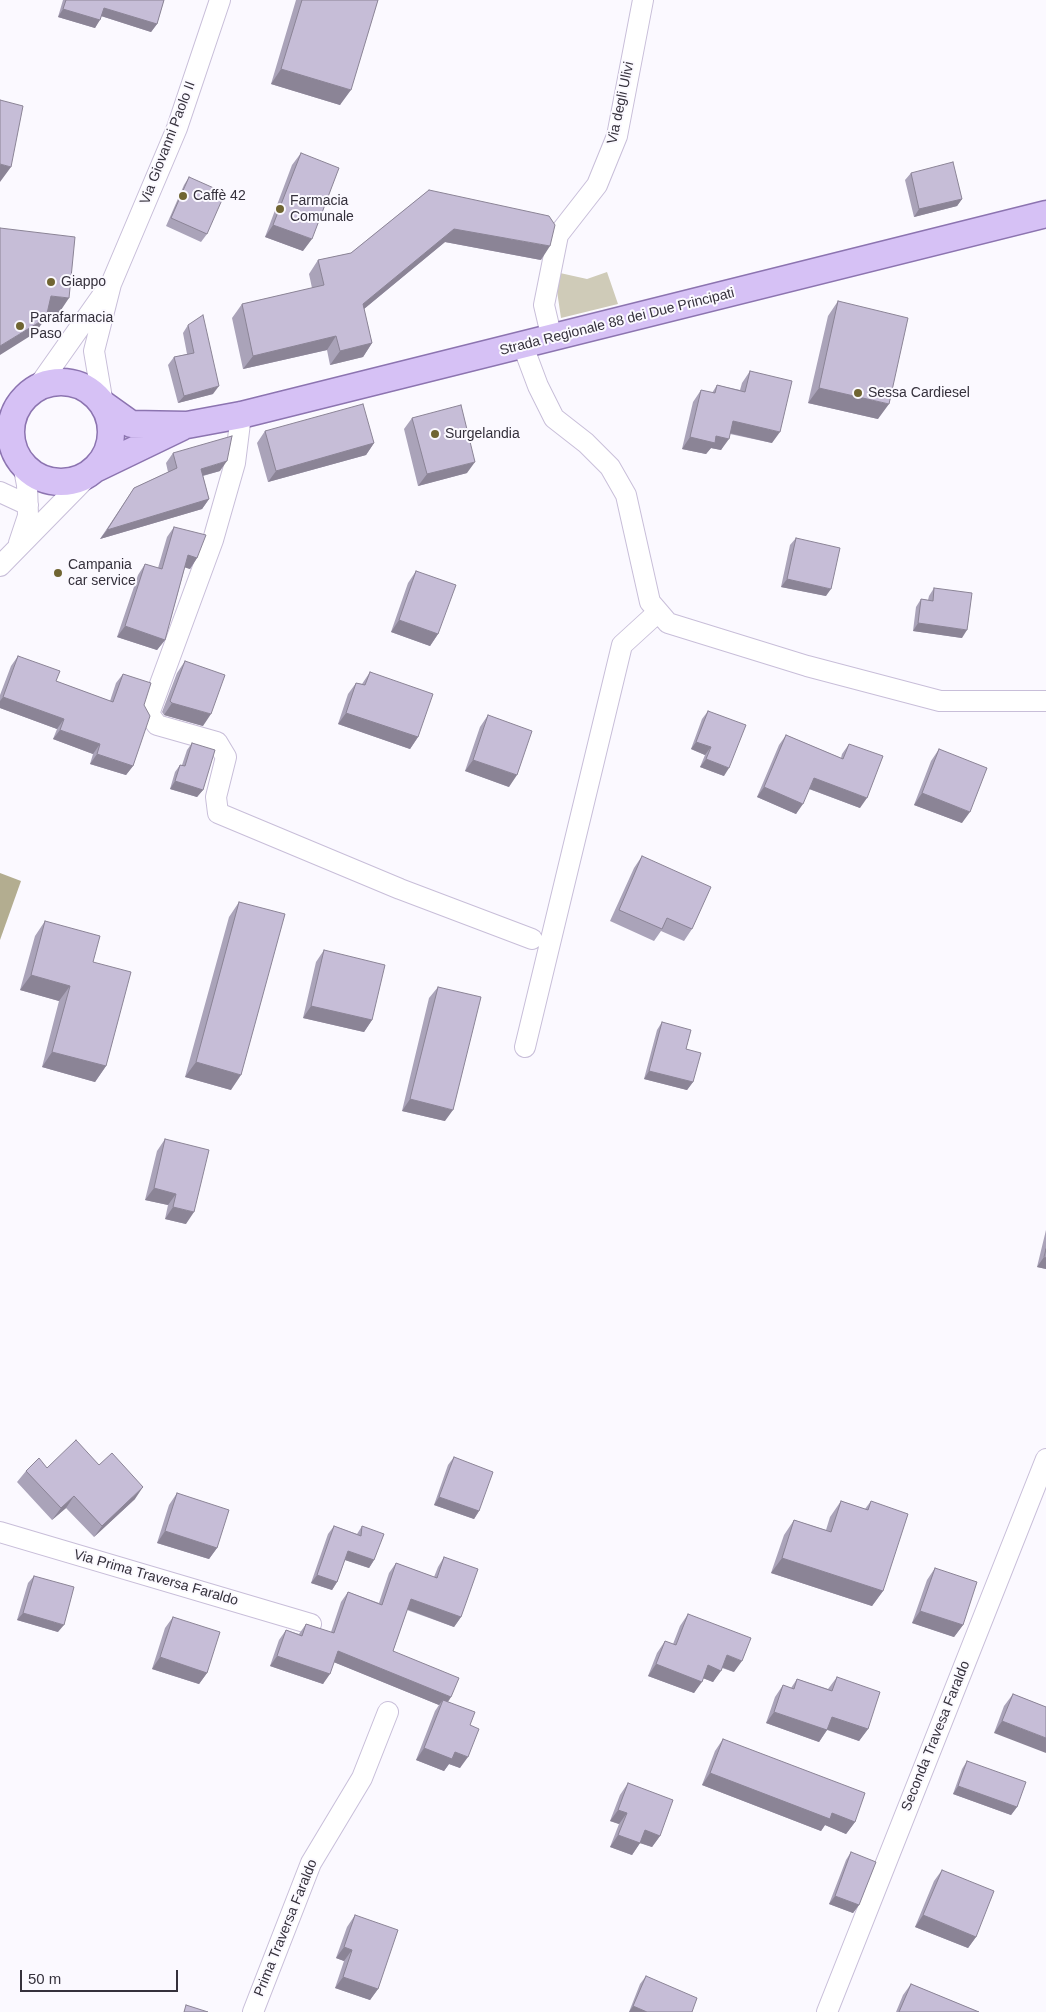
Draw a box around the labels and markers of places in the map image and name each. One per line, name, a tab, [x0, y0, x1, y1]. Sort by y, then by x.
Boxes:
place label: Caffè 42	[193, 188, 246, 204]
marker: Caffè 42	[177, 190, 189, 202]
place label: Farmacia Comunale	[290, 193, 354, 226]
marker: Farmacia Comunale	[274, 203, 286, 215]
place label: Giappo	[61, 274, 106, 290]
marker: Giappo	[45, 276, 57, 288]
place label: Parafarmacia Paso	[30, 310, 113, 342]
marker: Parafarmacia Paso	[14, 320, 26, 332]
place label: Sessa Cardiesel	[868, 385, 970, 401]
marker: Sessa Cardiesel	[852, 387, 864, 399]
place label: Surgelandia	[445, 426, 520, 442]
marker: Surgelandia	[429, 428, 441, 440]
place label: Campania car service	[68, 557, 136, 590]
marker: Campania car service	[52, 567, 64, 579]

